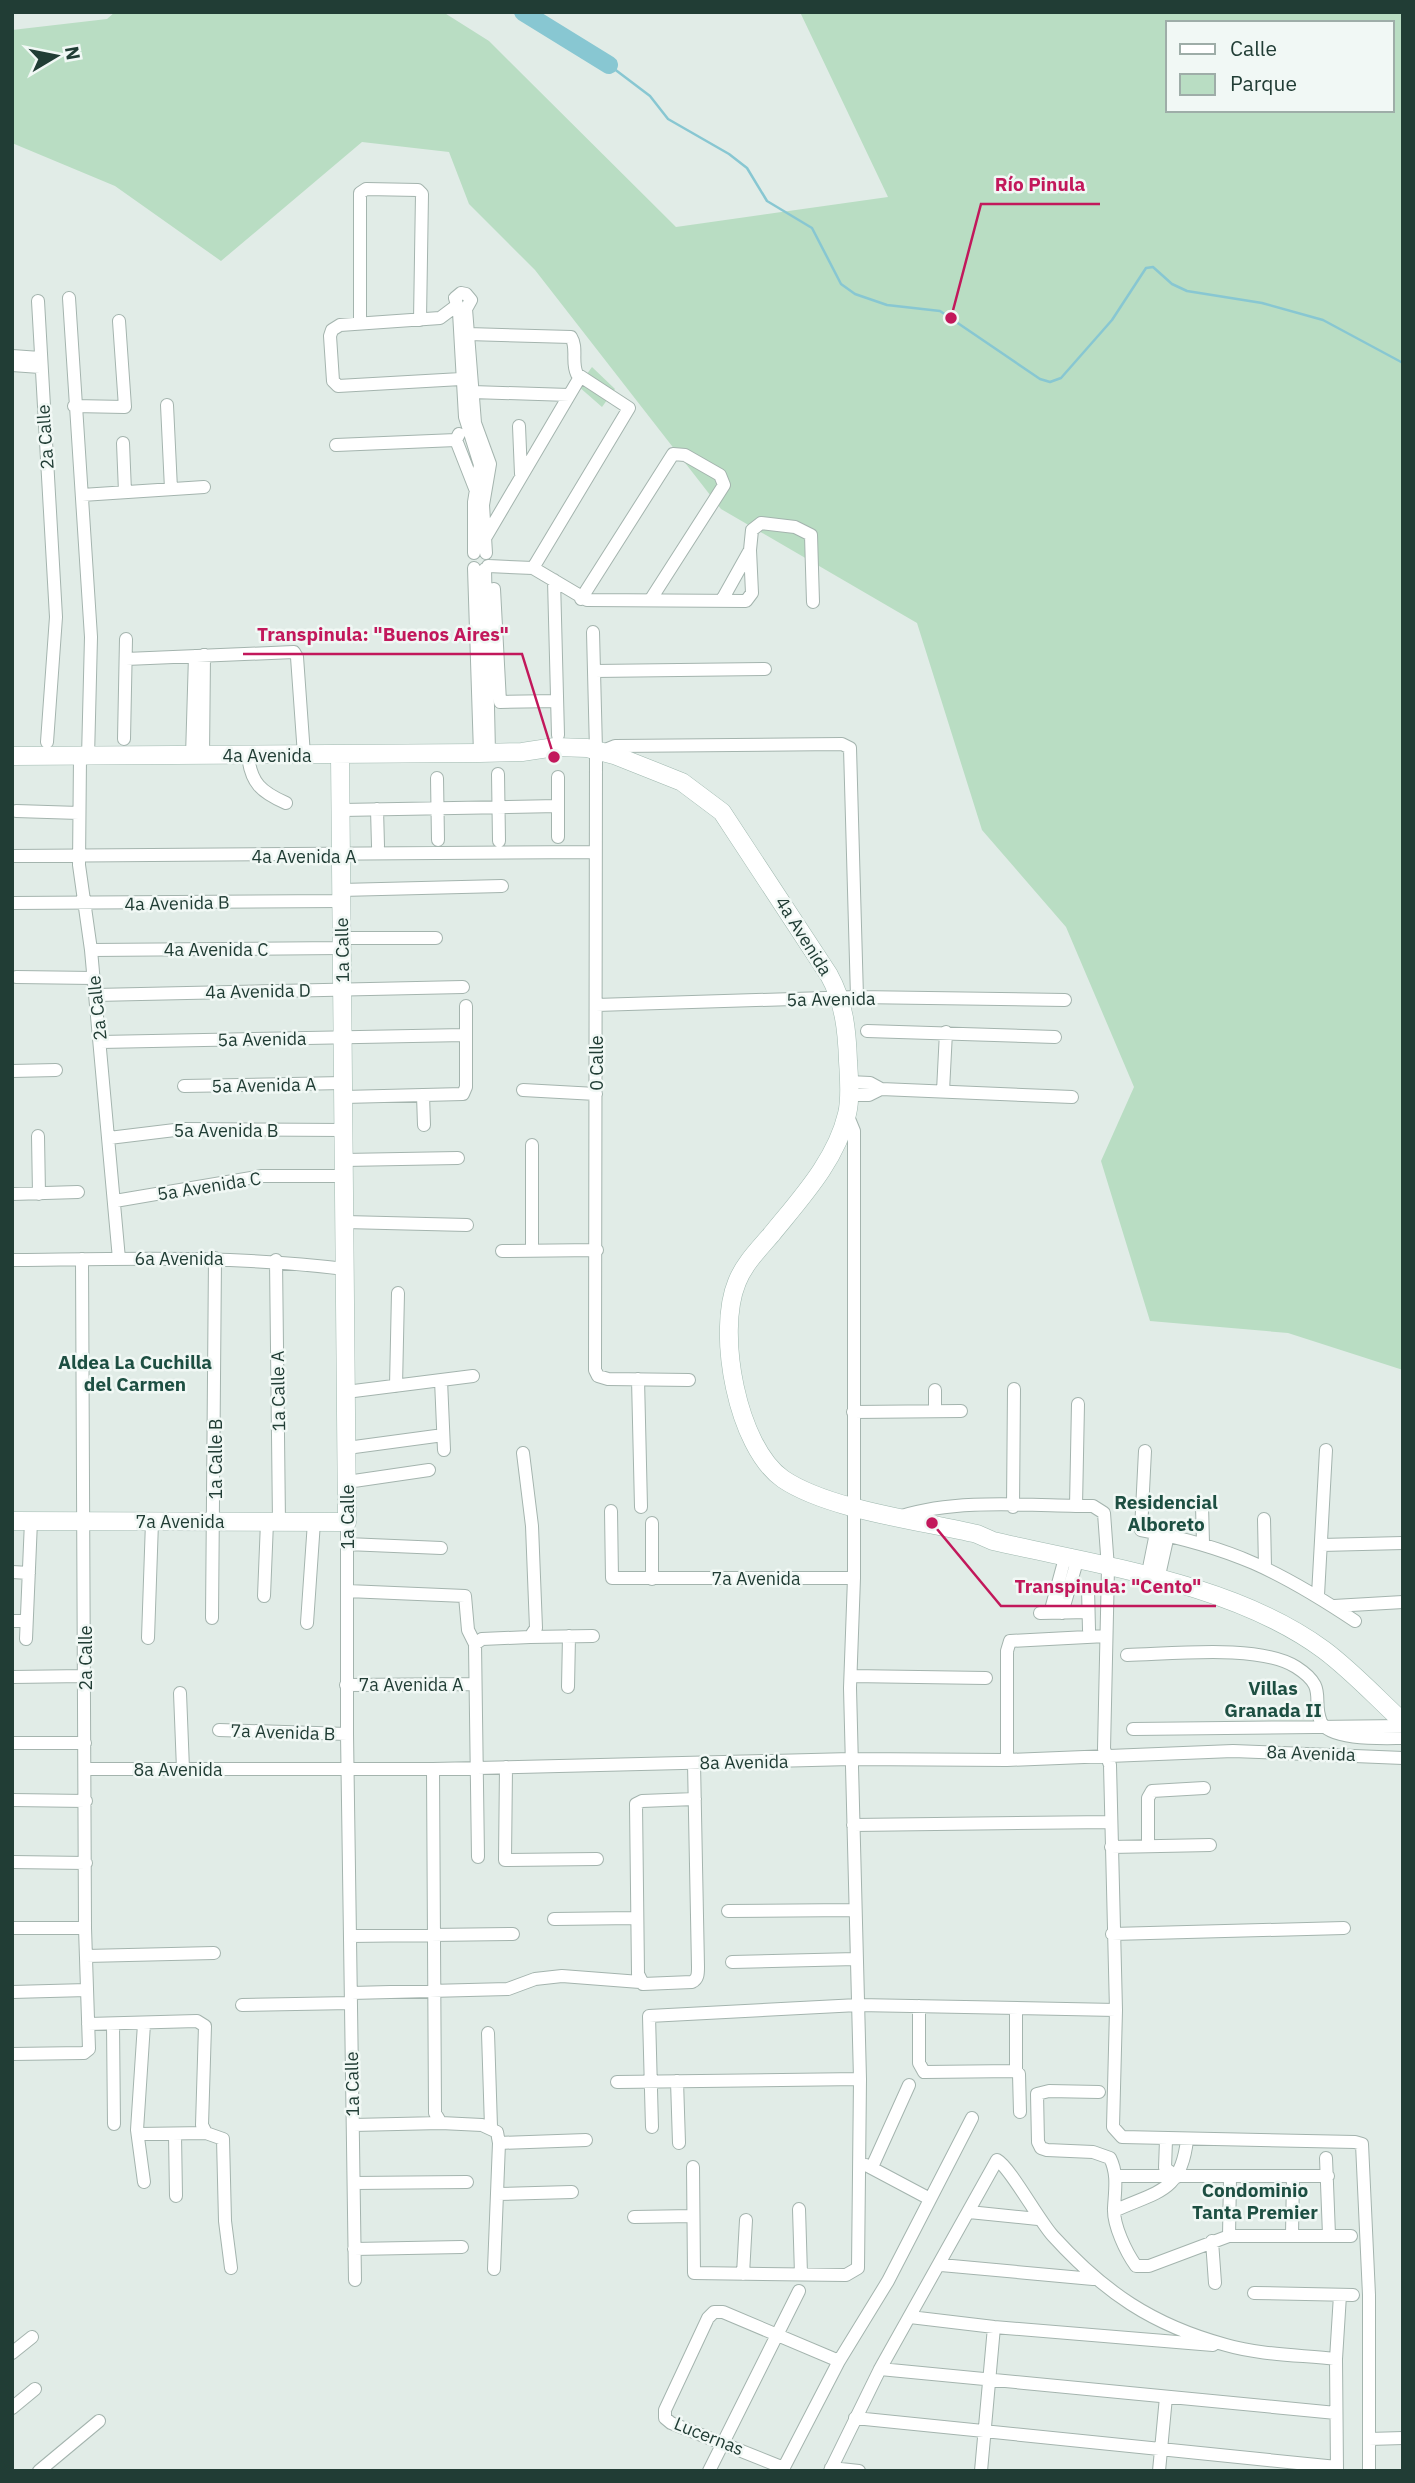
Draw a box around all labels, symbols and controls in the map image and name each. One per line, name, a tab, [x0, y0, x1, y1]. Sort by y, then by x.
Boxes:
north arrow	[21, 21, 91, 91]
legend	[1166, 21, 1394, 112]
text: Calle	[1230, 34, 1277, 62]
text: N	[60, 44, 86, 62]
text: Parque	[1230, 69, 1297, 97]
callout: Río Pinula	[981, 164, 1100, 204]
text: Río Pinula	[995, 172, 1085, 196]
street label: 2a Calle	[31, 404, 59, 470]
callout: Transpinula: "Buenos Aires"	[243, 614, 522, 654]
text: Transpinula: "Buenos Aires"	[257, 622, 509, 646]
street label: 4a Avenida	[222, 744, 312, 767]
street label: 4a Avenida A	[252, 845, 357, 868]
street label: 4a Avenida B	[124, 891, 230, 915]
street label: 4a Avenida	[771, 892, 838, 980]
street label: 1a Calle	[330, 917, 354, 983]
street label: 4a Avenida C	[164, 938, 268, 961]
street label: 2a Calle	[82, 974, 112, 1042]
street label: 4a Avenida D	[205, 979, 311, 1003]
street label: 5a Avenida	[786, 987, 876, 1011]
street label: 5a Avenida	[217, 1027, 307, 1051]
street label: 0 Calle	[585, 1035, 608, 1091]
street label: 5a Avenida A	[211, 1073, 317, 1097]
street label: 5a Avenida B	[173, 1119, 279, 1142]
street label: 5a Avenida C	[156, 1166, 262, 1206]
street label: 6a Avenida	[134, 1247, 224, 1270]
district label: Aldea La Cuchilla del Carmen	[58, 1350, 212, 1396]
street label: 1a Calle A	[266, 1350, 290, 1432]
street label: 1a Calle B	[204, 1418, 227, 1500]
street label: 1a Calle	[336, 1484, 359, 1550]
district label: Residencial Alboreto	[1114, 1490, 1218, 1536]
street label: 7a Avenida	[135, 1510, 225, 1533]
callout: Transpinula: "Cento"	[1001, 1566, 1216, 1606]
street label: 7a Avenida	[711, 1567, 801, 1590]
text: Transpinula: "Cento"	[1015, 1574, 1201, 1598]
street label: 2a Calle	[74, 1625, 97, 1691]
street label: 7a Avenida A	[359, 1673, 464, 1696]
district label: Villas Granada II	[1224, 1676, 1322, 1722]
street label: 7a Avenida B	[230, 1719, 336, 1745]
street label: 8a Avenida	[1266, 1740, 1356, 1766]
street label: 8a Avenida	[699, 1750, 789, 1774]
street label: 8a Avenida	[133, 1758, 223, 1781]
street label: 1a Calle	[340, 2051, 364, 2117]
district label: Condominio Tanta Premier	[1192, 2178, 1318, 2224]
street label: Lucernas	[671, 2412, 747, 2460]

